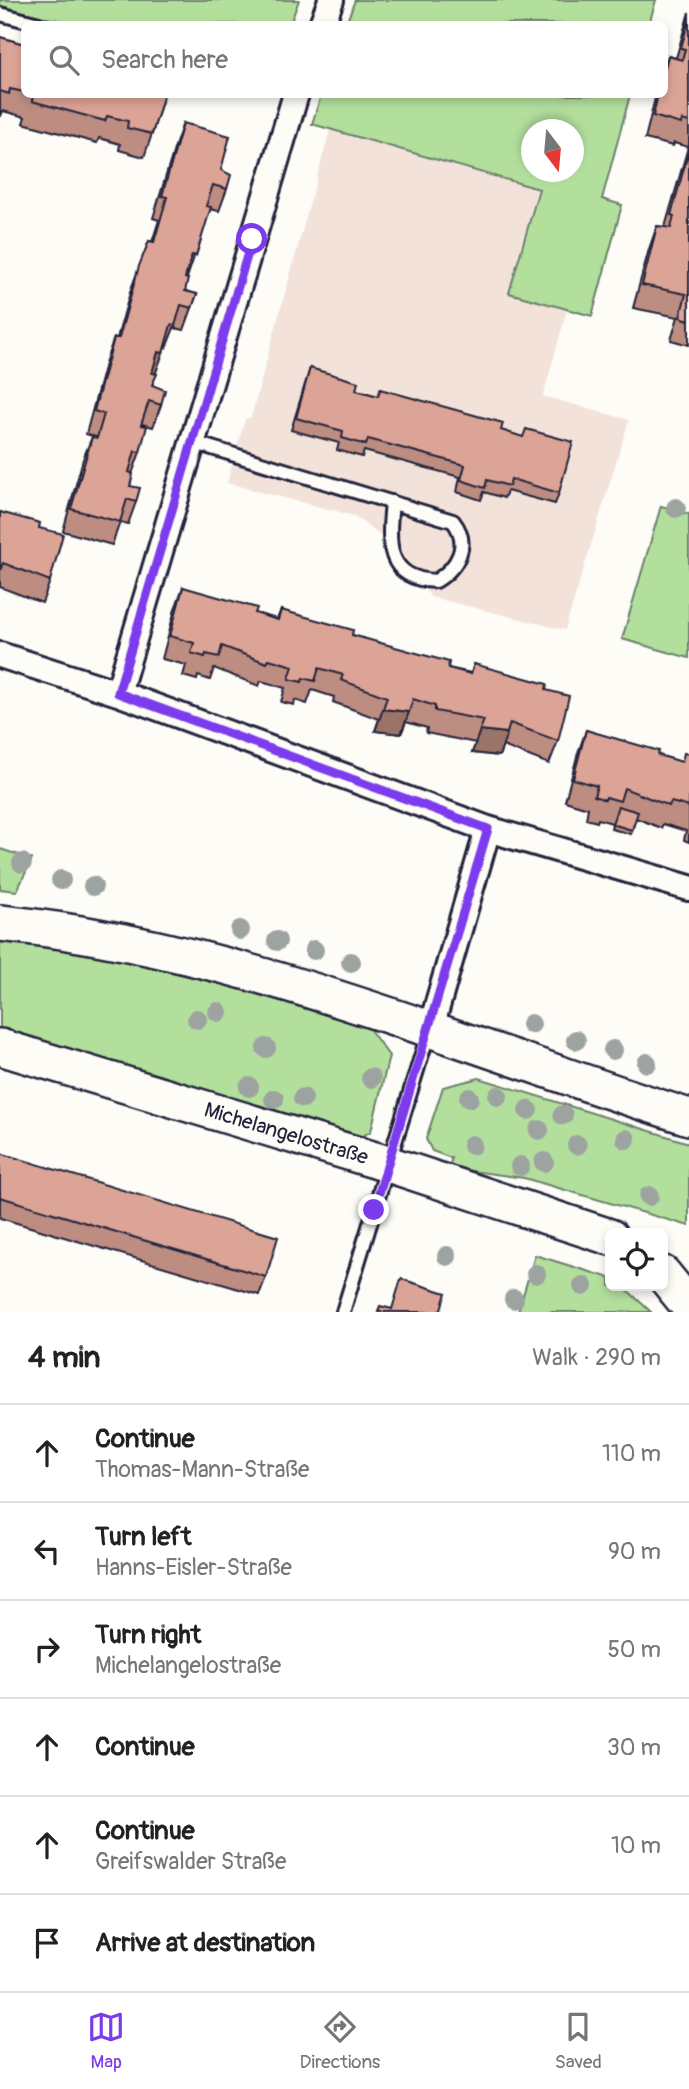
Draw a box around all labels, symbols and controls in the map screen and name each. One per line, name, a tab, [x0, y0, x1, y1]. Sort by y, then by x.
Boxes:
search box	[21, 21, 668, 98]
icon: search	[45, 41, 83, 79]
text: Search here	[101, 44, 228, 76]
north arrow	[521, 119, 584, 182]
route start	[236, 223, 267, 254]
street label: Michelangelostraße	[201, 1096, 372, 1171]
route end	[358, 1194, 389, 1225]
map controls	[605, 1228, 668, 1291]
button: locate	[605, 1228, 668, 1291]
text: 4 min	[28, 1339, 101, 1376]
text: Walk · 290 m	[532, 1343, 661, 1372]
text: Continue	[95, 1423, 195, 1455]
icon: ahead	[28, 1434, 66, 1472]
text: 110 m	[602, 1439, 661, 1468]
text: Thomas-Mann-Straße	[95, 1455, 309, 1484]
text: Turn left	[95, 1521, 191, 1553]
icon: left	[28, 1532, 66, 1570]
text: 90 m	[608, 1537, 661, 1566]
text: Hanns-Eisler-Straße	[95, 1553, 292, 1582]
text: Turn right	[95, 1619, 201, 1651]
icon: right	[28, 1630, 66, 1668]
text: 50 m	[607, 1635, 661, 1664]
text: Michelangelostraße	[95, 1651, 281, 1680]
icon: ahead	[28, 1728, 66, 1766]
text: Continue	[95, 1731, 195, 1763]
text: 30 m	[607, 1733, 661, 1762]
text: Continue	[95, 1815, 195, 1847]
icon: ahead	[28, 1826, 66, 1864]
text: 10 m	[611, 1831, 661, 1860]
text: Greifswalder Straße	[95, 1847, 286, 1876]
icon: arrive	[28, 1924, 66, 1962]
text: Arrive at destination	[95, 1927, 315, 1959]
tab: Map	[87, 2008, 125, 2074]
tab: Directions	[300, 2008, 380, 2074]
tab: Saved	[555, 2008, 602, 2074]

